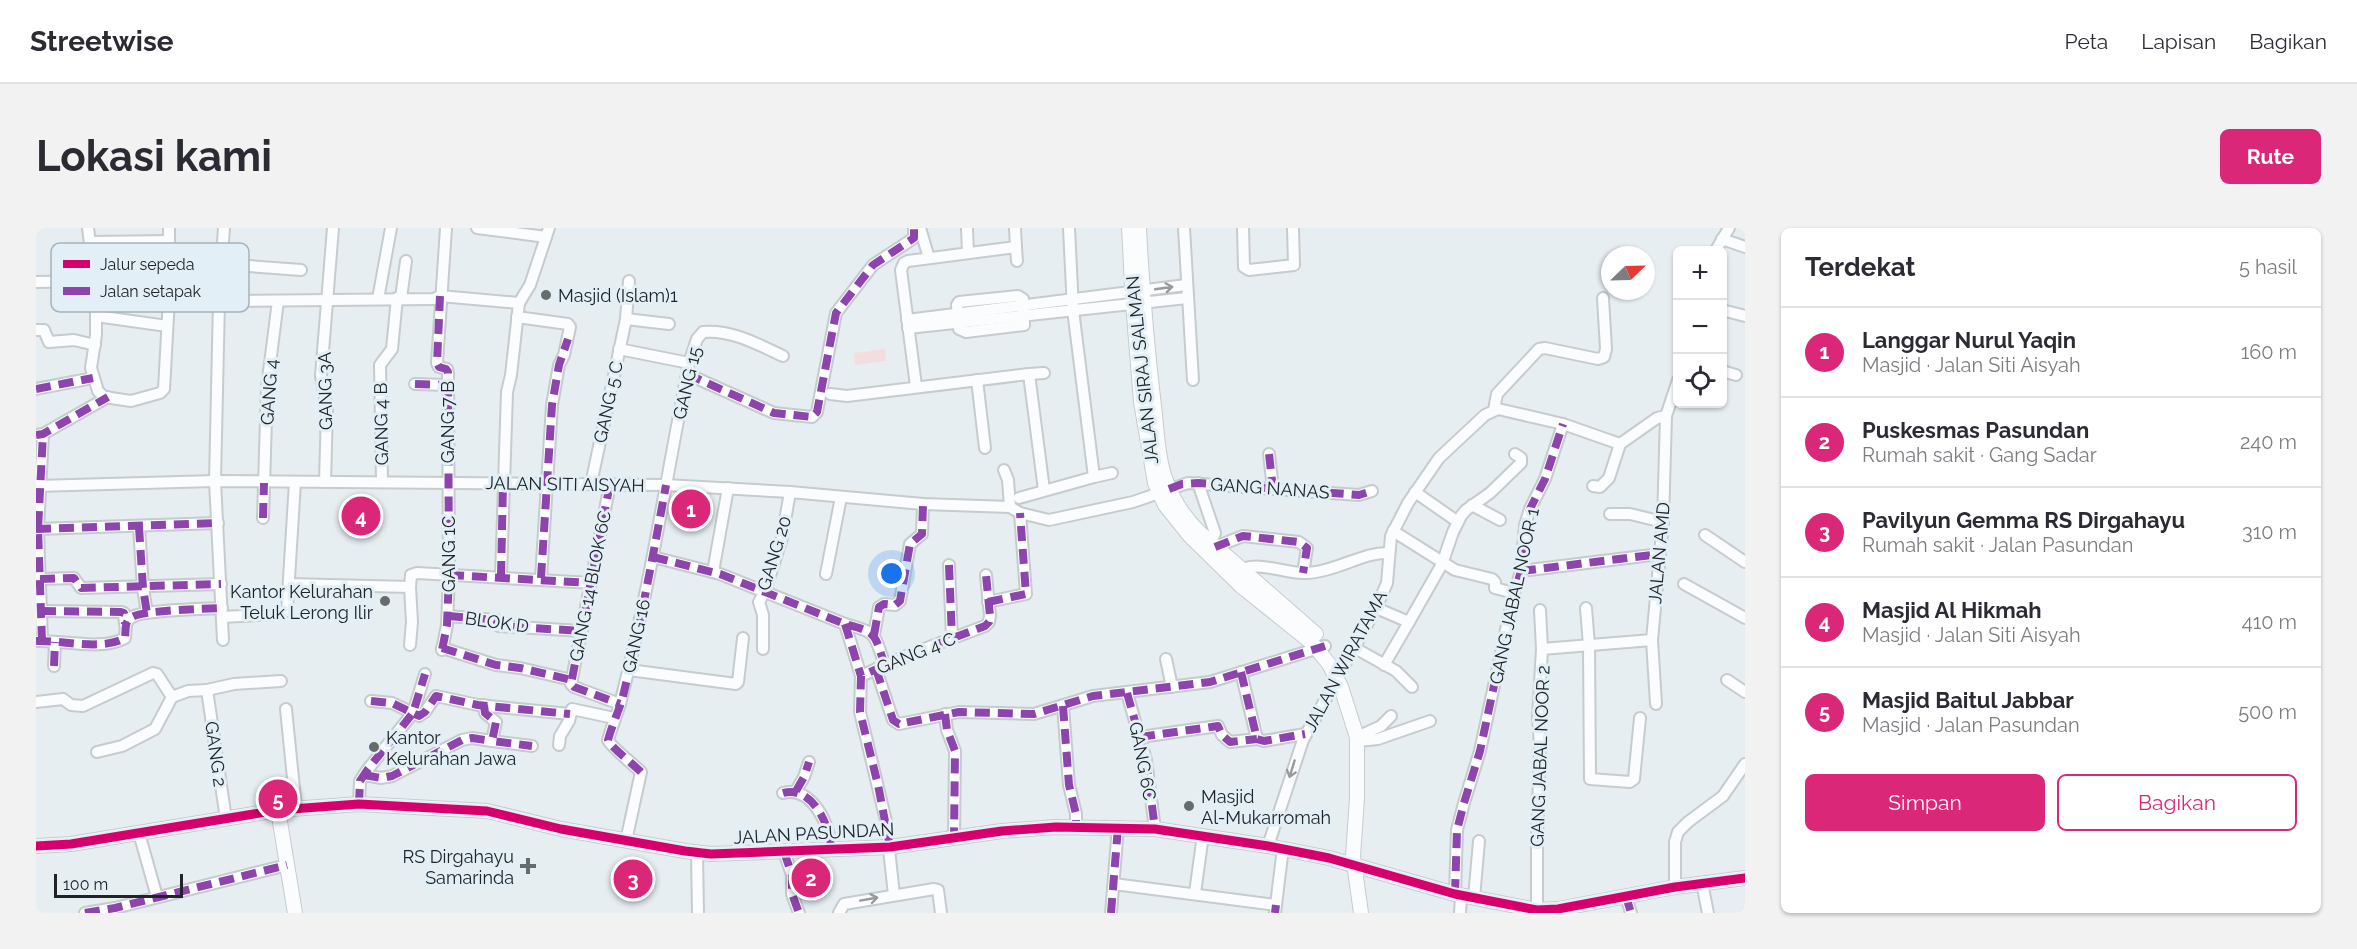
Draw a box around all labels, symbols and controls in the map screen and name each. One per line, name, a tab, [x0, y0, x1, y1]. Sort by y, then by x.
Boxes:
text: Streetwise	[30, 25, 174, 58]
text: Peta	[2065, 29, 2108, 54]
text: Lapisan	[2141, 29, 2216, 54]
text: Bagikan	[2249, 29, 2327, 54]
button: Rute	[2220, 129, 2321, 184]
text: Lokasi kami	[36, 132, 272, 181]
legend	[51, 243, 249, 312]
north arrow	[1601, 246, 1655, 300]
map controls	[1673, 246, 1727, 408]
button: +	[1673, 246, 1727, 300]
text: Terdekat	[1805, 252, 1916, 282]
text: Jalur sepeda	[100, 255, 195, 274]
text: 5 hasil	[2239, 255, 2297, 279]
street label: JALAN SIRAJ SALMAN	[1122, 275, 1162, 465]
text: Jalan setapak	[100, 282, 201, 301]
one-way arrow	[1154, 282, 1174, 293]
place label: Masjid (Islam)1	[558, 285, 678, 306]
marker: Masjid (Islam)1	[539, 288, 553, 302]
button: −	[1673, 300, 1727, 354]
text: Langgar Nurul Yaqin	[1862, 327, 2076, 353]
text: 1	[1820, 340, 1829, 364]
text: 160 m	[2241, 340, 2297, 364]
street label: GANG 15	[668, 344, 706, 421]
street label: GANG 3A	[314, 352, 336, 430]
text: Masjid · Jalan Siti Aisyah	[1862, 353, 2081, 377]
button: locate	[1673, 354, 1727, 408]
street label: GANG 4	[256, 358, 282, 426]
street label: GANG 5 C	[589, 359, 627, 445]
street label: GANG 7 B	[437, 381, 458, 463]
street label: GANG 4 B	[370, 382, 392, 466]
text: Puskesmas Pasundan	[1862, 417, 2089, 443]
text: 2	[1819, 430, 1830, 454]
text: 240 m	[2240, 430, 2297, 454]
text: Rumah sakit · Gang Sadar	[1862, 443, 2097, 467]
street label: JALAN SITI AISYAH	[485, 472, 645, 496]
street label: GANG NANAS	[1210, 473, 1330, 503]
pin: 1	[672, 486, 710, 532]
pin: 4	[342, 494, 380, 538]
street label: JALAN AMD	[1644, 501, 1674, 605]
street label: GANG JABAL NOOR 1	[1485, 506, 1543, 686]
text: Pavilyun Gemma RS Dirgahayu	[1862, 507, 2185, 533]
street label: GANG 14 BLOK 6C	[565, 509, 615, 663]
street label: GANG 20	[753, 513, 795, 593]
street label: GANG 1C	[438, 516, 459, 592]
text: 3	[1819, 520, 1830, 544]
text: 310 m	[2242, 520, 2297, 544]
text: Rumah sakit · Jalan Pasundan	[1862, 533, 2133, 557]
your location	[877, 559, 906, 588]
place label: Kantor Kelurahan Teluk Lerong Ilir	[230, 581, 374, 623]
street label: JALAN WIRATAMA	[1299, 587, 1391, 735]
marker: Kantor Kelurahan Teluk Lerong Ilir	[378, 594, 392, 608]
street label: GANG 16	[618, 597, 654, 675]
text: Masjid Al Hikmah	[1862, 597, 2042, 623]
street label: BLOK D	[464, 607, 530, 637]
text: 4	[1819, 610, 1830, 634]
text: 410 m	[2242, 610, 2297, 634]
text: Masjid · Jalan Siti Aisyah	[1862, 623, 2081, 647]
street label: GANG 4 C	[873, 628, 959, 678]
street label: GANG JABAL NOOR 2	[1526, 665, 1554, 847]
text: Masjid Baitul Jabbar	[1862, 687, 2074, 713]
text: 5	[1819, 700, 1830, 724]
text: 500 m	[2238, 700, 2297, 724]
text: Masjid · Jalan Pasundan	[1862, 713, 2080, 737]
street label: GANG 2	[201, 720, 231, 788]
street label: GANG 6C	[1125, 720, 1161, 802]
place label: Kantor Kelurahan Jawa	[386, 727, 516, 769]
marker: Kantor Kelurahan Jawa	[367, 740, 381, 754]
one-way arrow	[1286, 759, 1297, 778]
button: Simpan	[1805, 774, 2045, 831]
button: Bagikan	[2057, 774, 2297, 831]
pin: 5	[258, 776, 298, 822]
place label: Masjid Al-Mukarromah	[1201, 786, 1331, 828]
marker: Masjid Al-Mukarromah	[1182, 799, 1196, 813]
street label: JALAN PASUNDAN	[733, 818, 895, 848]
place label: RS Dirgahayu Samarinda	[402, 846, 514, 888]
pin: 3	[614, 856, 652, 902]
pin: 2	[792, 856, 830, 900]
marker: RS Dirgahayu Samarinda	[519, 857, 537, 875]
scale bar	[54, 871, 183, 898]
text: 100 m	[63, 875, 108, 894]
one-way arrow	[859, 894, 878, 905]

